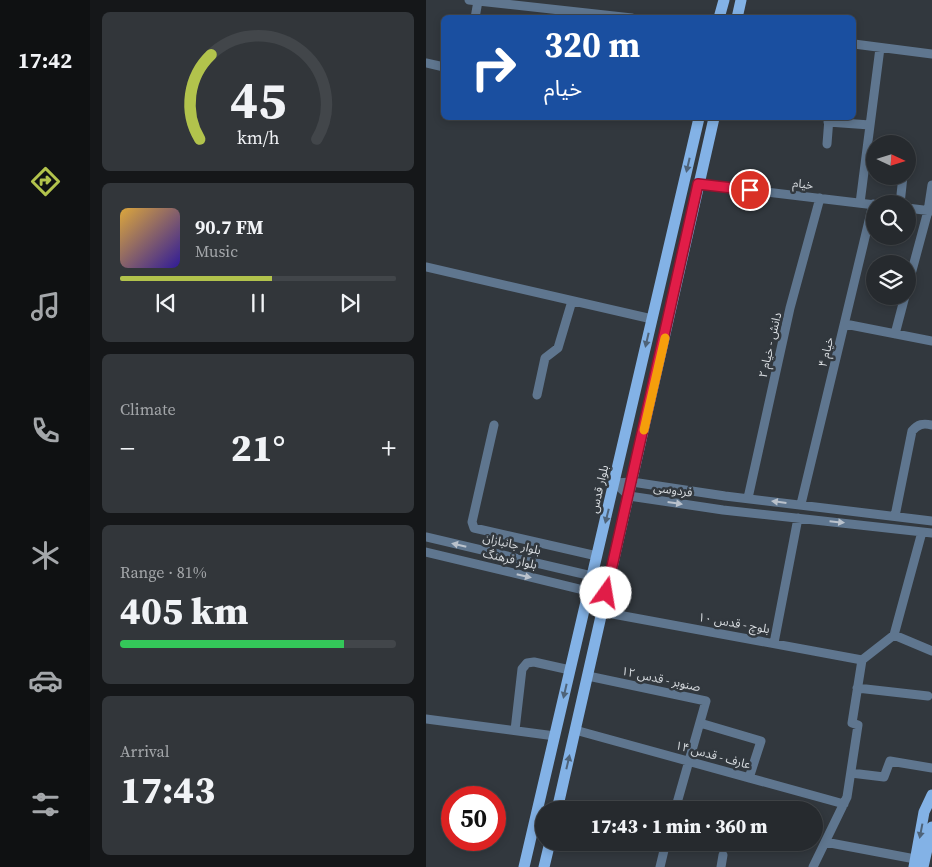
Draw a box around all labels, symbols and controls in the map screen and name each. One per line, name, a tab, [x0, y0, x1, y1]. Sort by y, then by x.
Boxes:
text: 320 m	[544, 21, 640, 69]
icon: right	[461, 35, 526, 100]
text: 17:42	[18, 45, 72, 75]
text: 45	[230, 64, 286, 135]
text: خیام	[544, 73, 582, 103]
text: km/h	[237, 125, 280, 150]
north arrow	[866, 135, 916, 185]
map controls	[866, 135, 916, 305]
one-way arrow	[684, 157, 692, 172]
icon: directions	[28, 164, 63, 199]
pin	[729, 169, 771, 211]
street label: خیام	[792, 175, 814, 194]
icon: arrive	[736, 176, 764, 204]
button: search	[866, 195, 916, 245]
text: 90.7 FM	[195, 214, 264, 240]
text: Music	[195, 240, 238, 262]
button: layers	[866, 255, 916, 305]
icon: music	[28, 289, 63, 324]
icon: previous	[152, 289, 180, 317]
icon: pause	[244, 289, 272, 317]
icon: next	[336, 289, 364, 317]
street label: دانش - خیام ۲	[755, 310, 786, 380]
one-way arrow	[643, 333, 651, 348]
street label: خیام ۴	[815, 335, 838, 369]
text: Climate	[120, 398, 176, 420]
icon: phone	[28, 413, 63, 448]
text: 21°	[231, 422, 285, 474]
text: −	[120, 429, 135, 467]
text: +	[381, 429, 396, 467]
street label: بلوار قدس	[586, 463, 612, 515]
street label: فردوسی	[653, 479, 693, 501]
one-way arrow	[771, 498, 787, 506]
one-way arrow	[668, 500, 684, 508]
one-way arrow	[603, 508, 611, 523]
one-way arrow	[829, 518, 845, 526]
street label: بلوار جانبازان	[481, 530, 543, 558]
icon: climate	[28, 538, 63, 573]
one-way arrow	[452, 541, 467, 549]
street label: بلوار فرهنگ	[481, 545, 539, 573]
text: Range · 81%	[120, 561, 207, 583]
position arrow	[579, 566, 631, 618]
one-way arrow	[517, 572, 532, 580]
text: 405 km	[120, 585, 248, 637]
street label: بلوچ - قدس ۱۰	[697, 609, 771, 638]
icon: car	[28, 663, 63, 698]
street label: صنوبر - قدس ۱۲	[620, 663, 702, 695]
one-way arrow	[561, 683, 569, 698]
street label: عارف - قدس ۱۴	[673, 737, 753, 773]
text: Arrival	[120, 740, 169, 762]
one-way arrow	[564, 755, 572, 770]
text: 17:43	[120, 764, 215, 816]
speed limit sign: 50	[441, 786, 506, 851]
icon: filters	[28, 787, 63, 822]
text: 17:43 · 1 min · 360 m	[590, 813, 768, 839]
one-way arrow	[917, 823, 925, 838]

